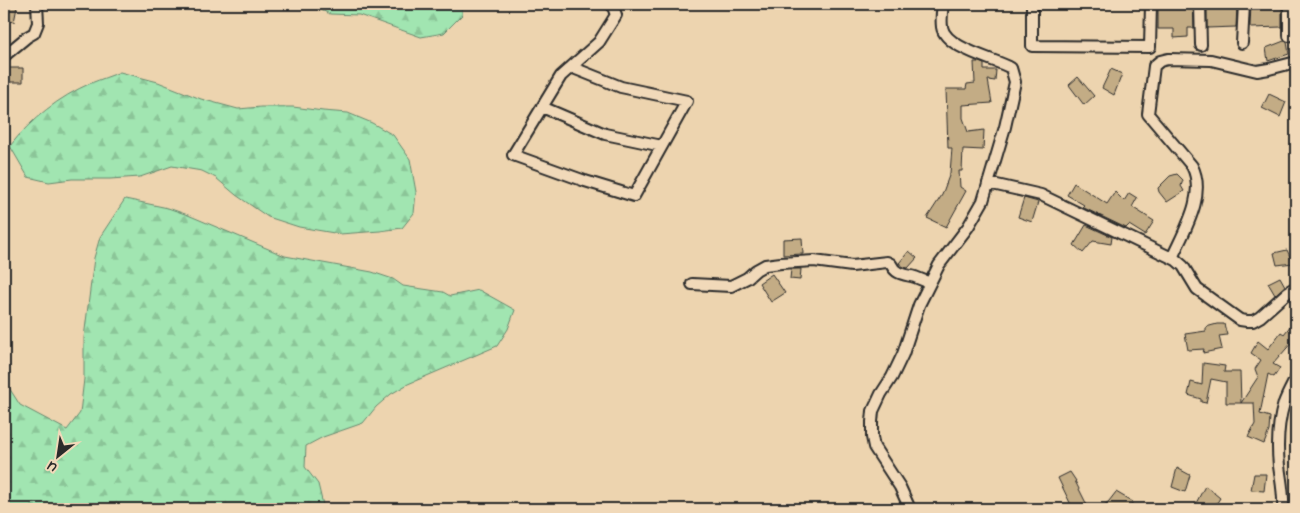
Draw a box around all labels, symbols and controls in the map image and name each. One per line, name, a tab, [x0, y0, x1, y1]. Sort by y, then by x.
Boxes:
north arrow	[32, 430, 82, 480]
text: U	[43, 456, 60, 477]

